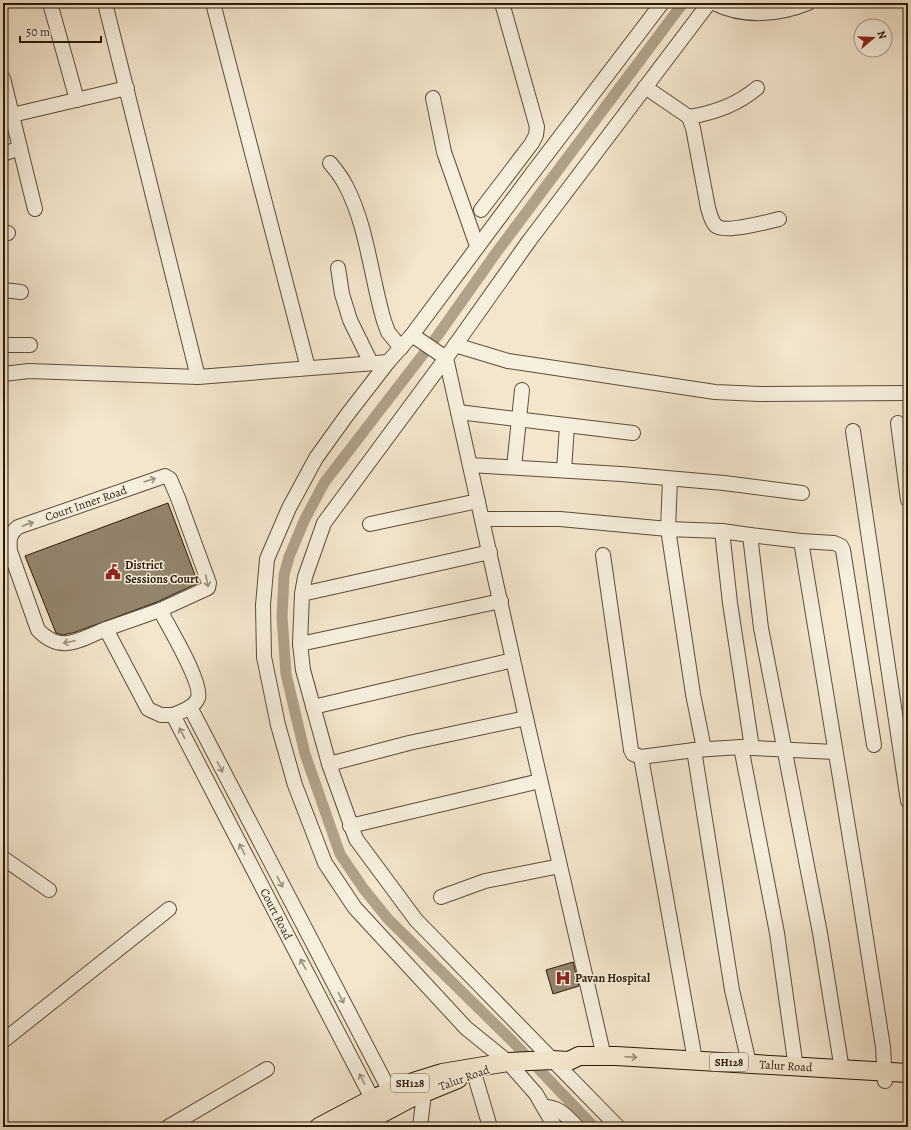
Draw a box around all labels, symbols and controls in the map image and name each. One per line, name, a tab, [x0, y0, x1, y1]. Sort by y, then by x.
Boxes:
scale bar	[20, 18, 101, 44]
north arrow	[853, 18, 893, 58]
text: 50 m	[26, 24, 50, 40]
text: N	[874, 29, 890, 41]
one-way arrow	[143, 476, 156, 483]
street label: Court Inner Road	[43, 482, 129, 525]
one-way arrow	[21, 519, 33, 527]
place label: District Sessions Court	[125, 557, 199, 587]
public building icon: District Sessions Court	[104, 563, 122, 581]
one-way arrow	[203, 574, 211, 587]
one-way arrow	[63, 639, 76, 647]
one-way arrow	[178, 727, 186, 739]
one-way arrow	[217, 761, 224, 773]
one-way arrow	[238, 843, 245, 855]
one-way arrow	[277, 876, 284, 888]
street label: Court Road	[256, 886, 296, 943]
one-way arrow	[299, 958, 306, 970]
hospital icon: Pavan Hospital	[554, 969, 572, 987]
place label: Pavan Hospital	[575, 970, 651, 986]
one-way arrow	[337, 991, 345, 1003]
one-way arrow	[624, 1053, 637, 1061]
road number: SH128	[710, 1053, 748, 1071]
street label: Talur Road	[759, 1056, 813, 1075]
street label: Talur Road	[436, 1061, 492, 1095]
one-way arrow	[358, 1074, 365, 1086]
road number: SH128	[391, 1074, 429, 1092]

